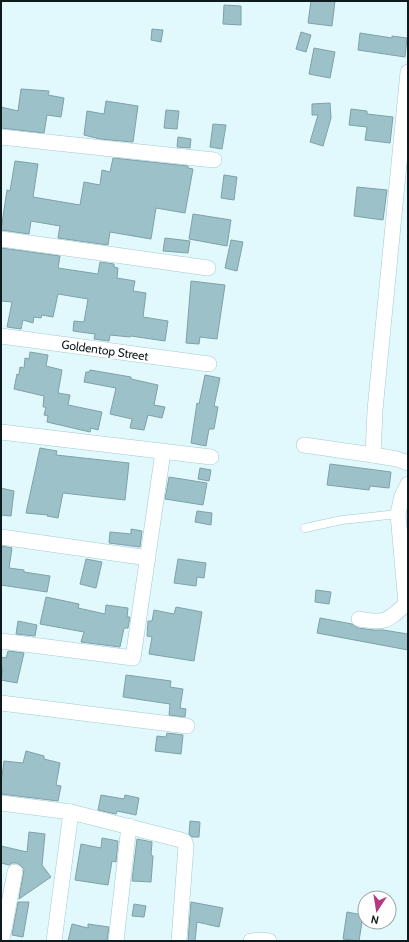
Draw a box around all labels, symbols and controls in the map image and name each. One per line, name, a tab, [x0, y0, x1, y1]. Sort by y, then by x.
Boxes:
street label: Goldentop Street	[61, 336, 149, 364]
north arrow	[357, 890, 397, 930]
text: N	[370, 912, 380, 927]

